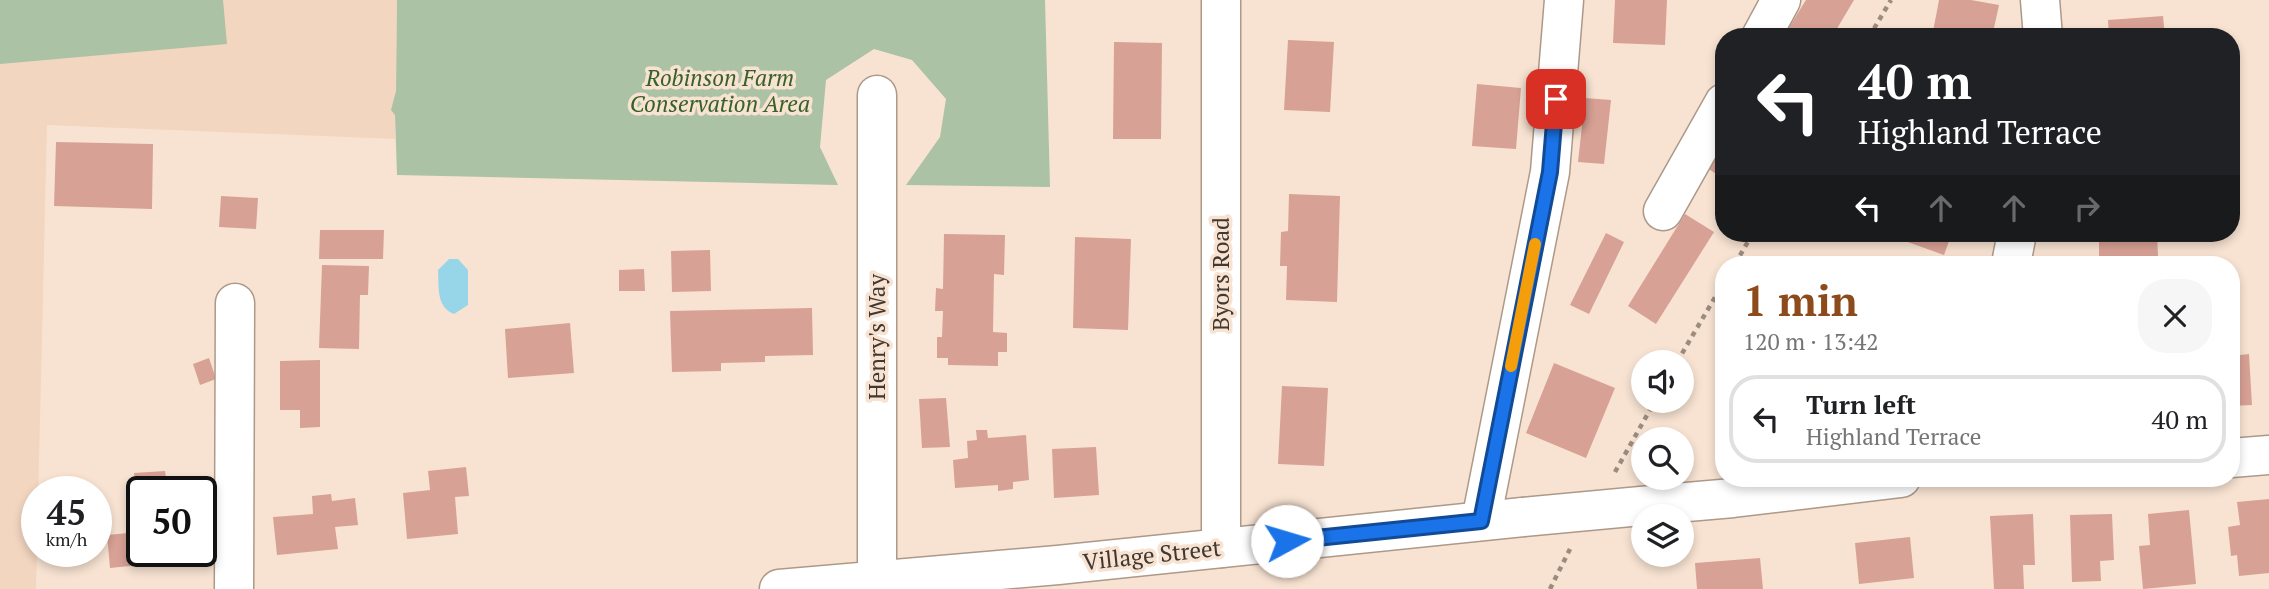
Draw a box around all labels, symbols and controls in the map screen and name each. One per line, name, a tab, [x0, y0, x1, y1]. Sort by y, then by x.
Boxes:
text: 40 m	[1858, 48, 1972, 113]
icon: left	[1743, 56, 1834, 147]
park label: Robinson Farm Conservation Area	[630, 62, 810, 119]
pin	[1526, 69, 1586, 129]
icon: arrive	[1537, 80, 1575, 118]
text: Highland Terrace	[1858, 111, 2102, 153]
icon: left	[1849, 189, 1887, 227]
icon: ahead	[1922, 189, 1960, 227]
icon: ahead	[1995, 189, 2033, 227]
icon: right	[2068, 189, 2106, 227]
street label: Byors Road	[1205, 217, 1236, 331]
text: 1 min	[1743, 272, 1858, 328]
street label: Henry's Way	[861, 274, 892, 400]
button: close	[2138, 279, 2212, 353]
text: 120 m · 13:42	[1743, 326, 1878, 357]
map controls	[1631, 350, 1694, 567]
button: sound	[1631, 350, 1694, 413]
text: Turn left	[1806, 387, 1916, 421]
icon: left	[1747, 400, 1785, 438]
text: 40 m	[2152, 402, 2208, 436]
text: Highland Terrace	[1806, 421, 1981, 452]
button: search	[1631, 427, 1694, 490]
speed limit sign: 50	[126, 476, 217, 567]
text: 45	[47, 489, 86, 535]
position arrow	[1250, 504, 1324, 578]
button: layers	[1631, 504, 1694, 567]
text: km/h	[46, 527, 87, 551]
street label: Village Street	[1081, 532, 1223, 577]

